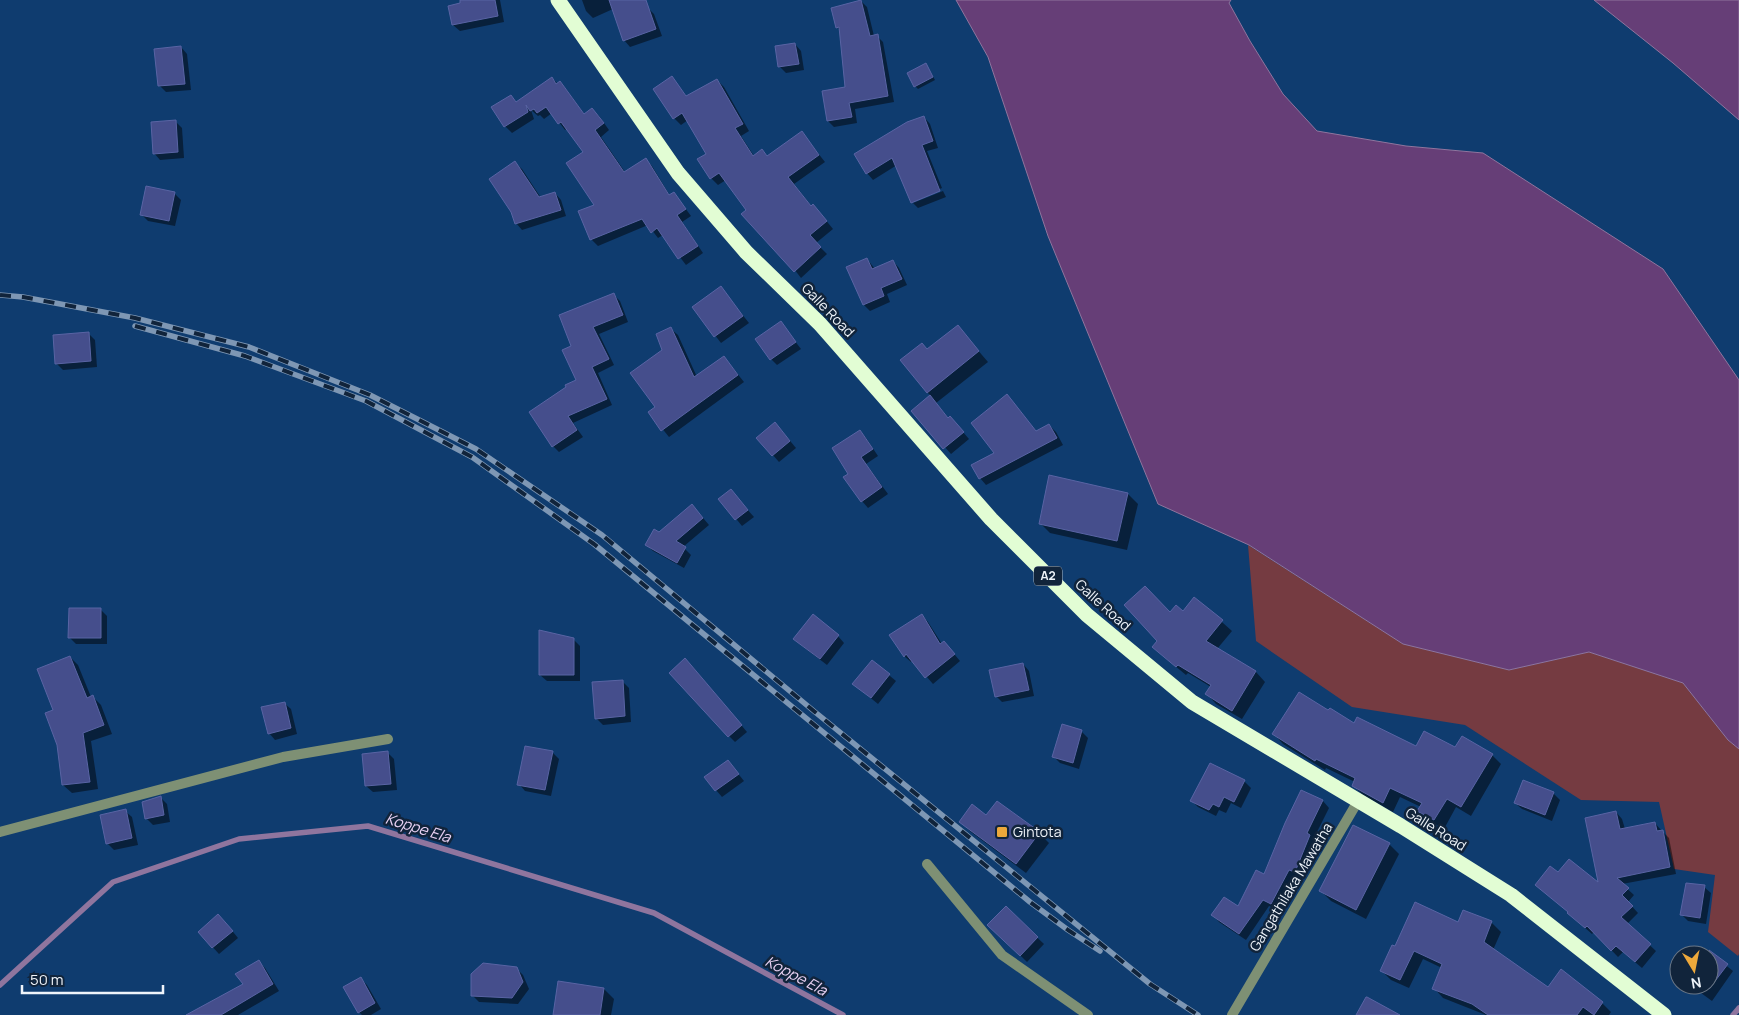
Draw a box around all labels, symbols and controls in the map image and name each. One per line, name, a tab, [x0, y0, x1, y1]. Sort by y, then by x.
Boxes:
street label: Galle Road	[798, 278, 859, 341]
road number: A2	[1034, 566, 1062, 586]
street label: Galle Road	[1072, 575, 1135, 635]
street label: Galle Road	[1402, 802, 1470, 855]
water label: Koppe Ela	[383, 808, 454, 848]
street label: Gangathilaka Mawatha	[1245, 819, 1337, 955]
place label: Gintota	[1013, 822, 1061, 841]
marker: Gintota	[995, 825, 1009, 839]
north arrow	[1669, 945, 1719, 995]
water label: Koppe Ela	[762, 951, 831, 1001]
scale bar	[22, 962, 164, 994]
text: 50 m	[30, 969, 64, 990]
text: N	[1690, 973, 1703, 994]

